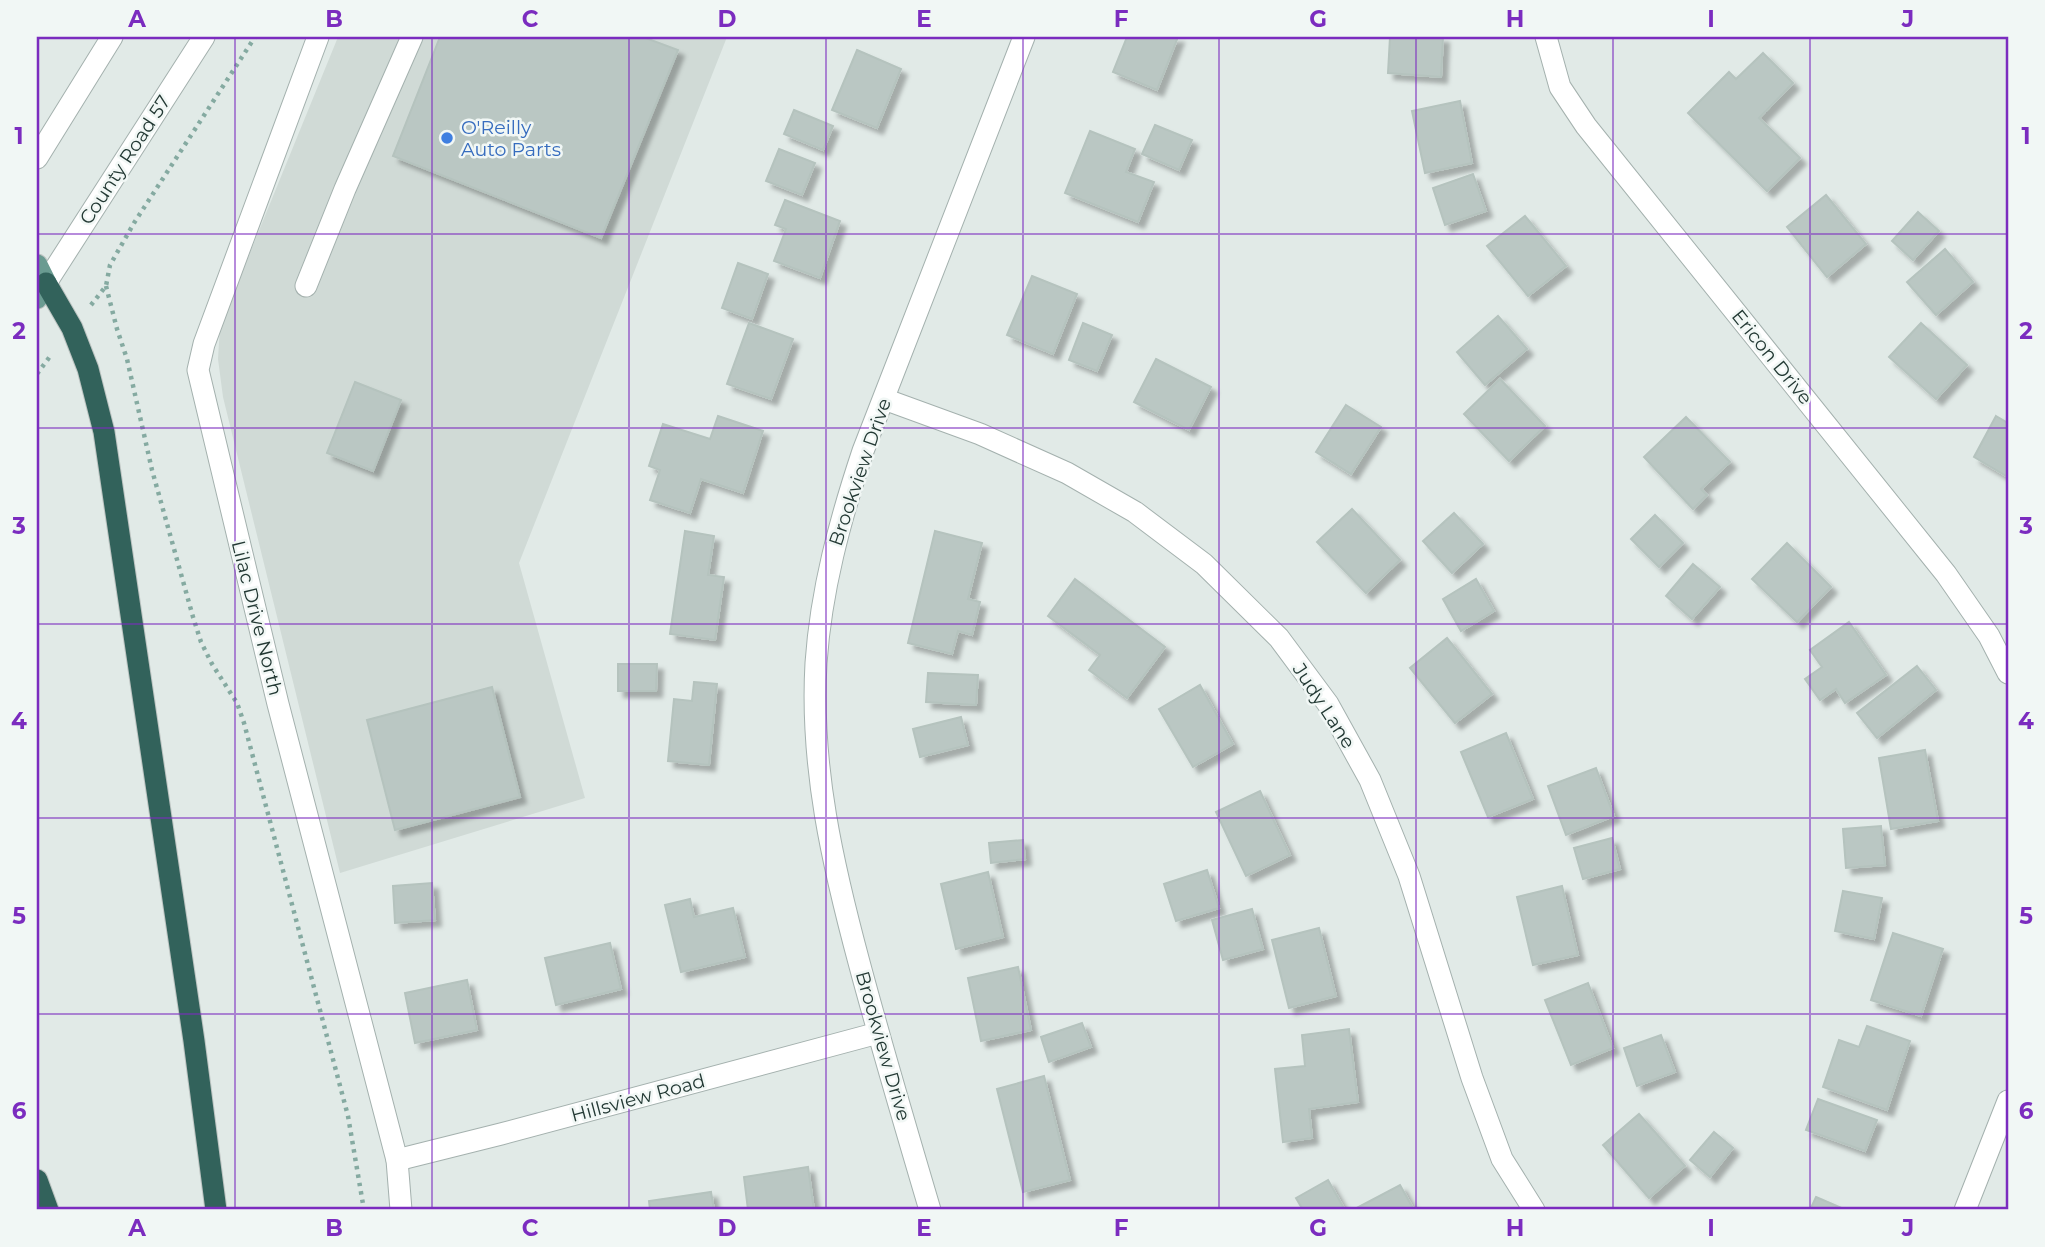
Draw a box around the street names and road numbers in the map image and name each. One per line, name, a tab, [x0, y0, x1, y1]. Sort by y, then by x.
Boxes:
street label: County Road 57	[75, 91, 175, 229]
street label: Ericon Drive	[1727, 305, 1817, 409]
street label: Brookview Drive	[824, 395, 896, 549]
street label: Lilac Drive North	[227, 538, 287, 698]
street label: Judy Lane	[1287, 658, 1360, 753]
street label: Brookview Drive	[851, 969, 915, 1123]
street label: Hillsview Road	[568, 1069, 708, 1127]

